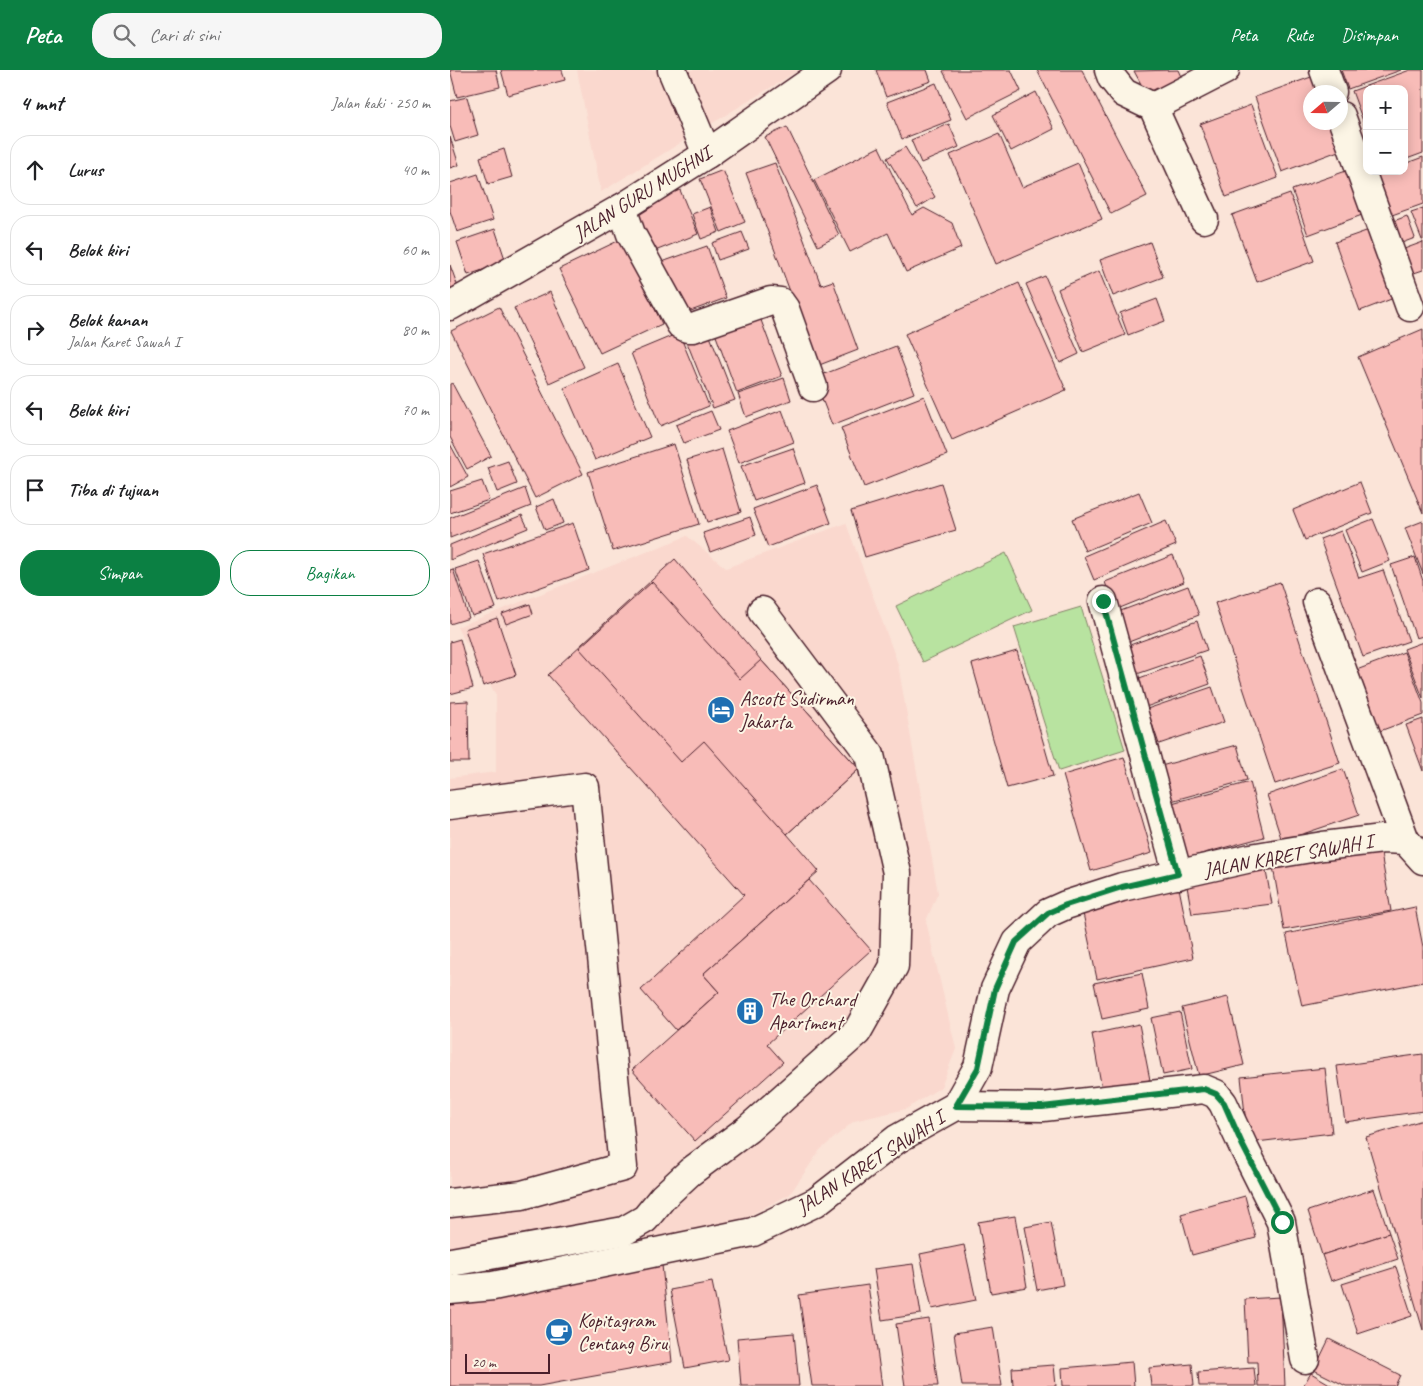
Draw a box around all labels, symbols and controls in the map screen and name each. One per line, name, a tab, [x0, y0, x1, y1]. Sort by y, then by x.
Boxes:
search box	[92, 13, 442, 58]
text: Peta	[25, 20, 62, 50]
icon: search	[110, 21, 138, 49]
text: Cari di sini	[150, 23, 220, 47]
text: Peta	[1231, 24, 1258, 46]
text: Rute	[1286, 24, 1313, 46]
text: Disimpan	[1341, 24, 1398, 46]
north arrow	[1303, 85, 1348, 130]
map controls	[1363, 85, 1408, 175]
button: +	[1363, 85, 1408, 130]
text: 4 mnt	[20, 90, 63, 116]
text: Jalan kaki · 250 m	[332, 93, 430, 113]
button: −	[1363, 130, 1408, 175]
street label: JALAN GURU MUGHNI	[568, 139, 719, 246]
icon: ahead	[21, 156, 49, 184]
text: Lurus	[68, 158, 103, 182]
text: 40 m	[402, 160, 429, 180]
icon: left	[21, 236, 49, 264]
text: Belok kiri	[68, 238, 128, 262]
text: 60 m	[402, 240, 429, 260]
text: Belok kanan	[68, 308, 147, 332]
icon: right	[21, 316, 49, 344]
text: 80 m	[402, 320, 429, 340]
text: Jalan Karet Sawah I	[68, 332, 180, 352]
icon: left	[21, 396, 49, 424]
text: Belok kiri	[68, 398, 128, 422]
text: 70 m	[402, 400, 429, 420]
icon: arrive	[21, 476, 49, 504]
text: Tiba di tujuan	[68, 478, 158, 502]
button: Simpan	[20, 550, 220, 596]
button: Bagikan	[230, 550, 430, 596]
route end	[1092, 590, 1115, 613]
place label: Ascott Sudirman Jakarta	[739, 686, 855, 734]
hotel icon: Ascott Sudirman Jakarta	[706, 695, 736, 725]
street label: JALAN KARET SAWAH I	[1201, 827, 1379, 883]
place label: The Orchard Apartment	[769, 987, 859, 1035]
building icon: The Orchard Apartment	[735, 996, 765, 1026]
street label: JALAN KARET SAWAH I	[791, 1103, 953, 1220]
route start	[1271, 1211, 1294, 1234]
place label: Kopitagram Centang Biru	[578, 1308, 669, 1356]
cafe icon: Kopitagram Centang Biru	[544, 1317, 574, 1347]
scale bar	[465, 1351, 550, 1374]
text: 20 m	[472, 1354, 496, 1371]

